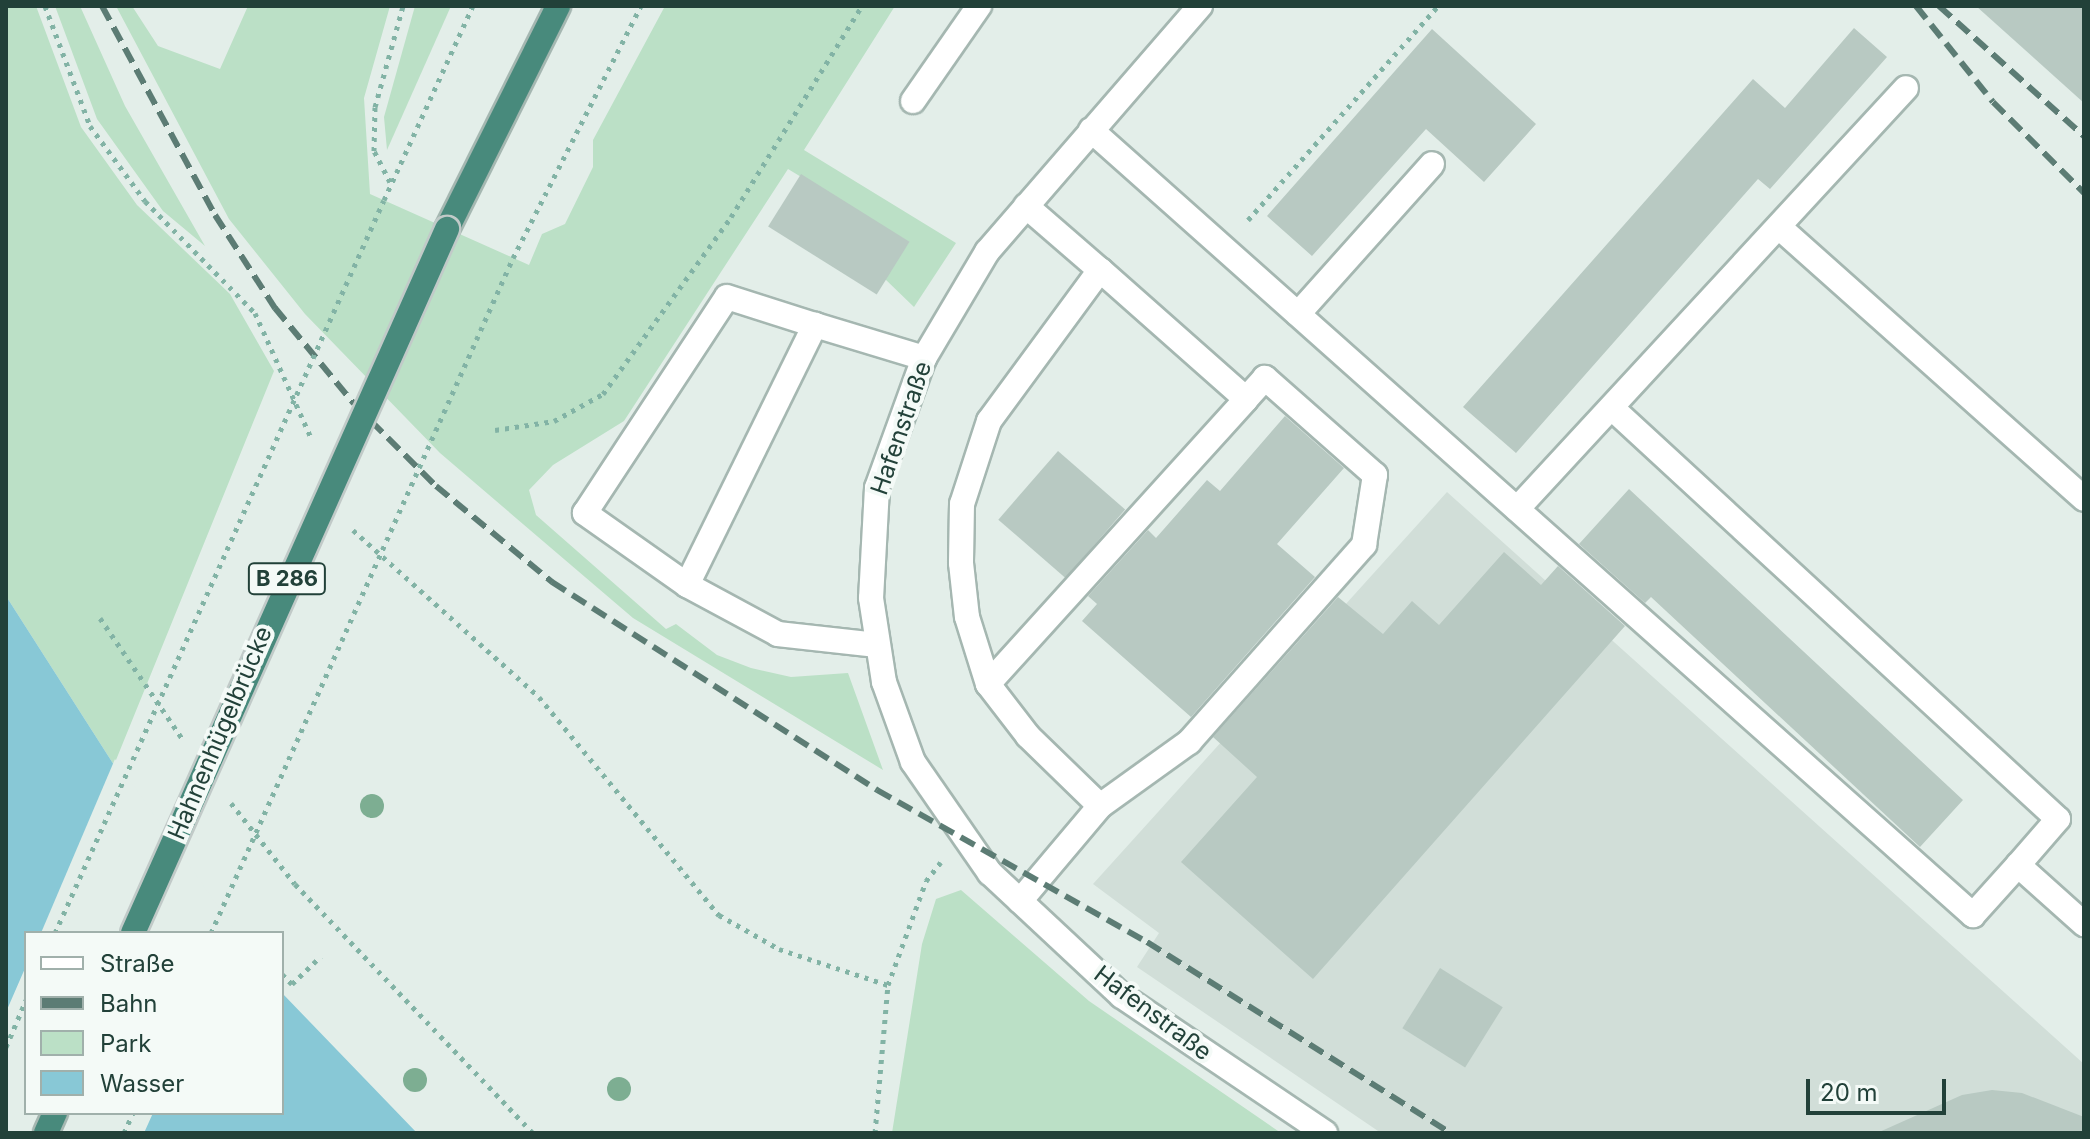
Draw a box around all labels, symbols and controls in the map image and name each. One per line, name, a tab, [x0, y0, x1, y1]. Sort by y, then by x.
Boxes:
street label: Hafenstraße	[865, 357, 937, 499]
road number: B 286	[247, 561, 327, 597]
street label: Hahnenhügelbrücke	[162, 622, 278, 844]
legend	[24, 931, 284, 1115]
text: Straße	[100, 949, 175, 978]
street label: Hafenstraße	[1089, 960, 1217, 1066]
text: Bahn	[100, 989, 158, 1018]
text: Park	[100, 1029, 151, 1058]
scale bar	[1810, 1063, 1950, 1113]
text: Wasser	[100, 1069, 184, 1098]
text: 20 m	[1820, 1078, 1878, 1107]

